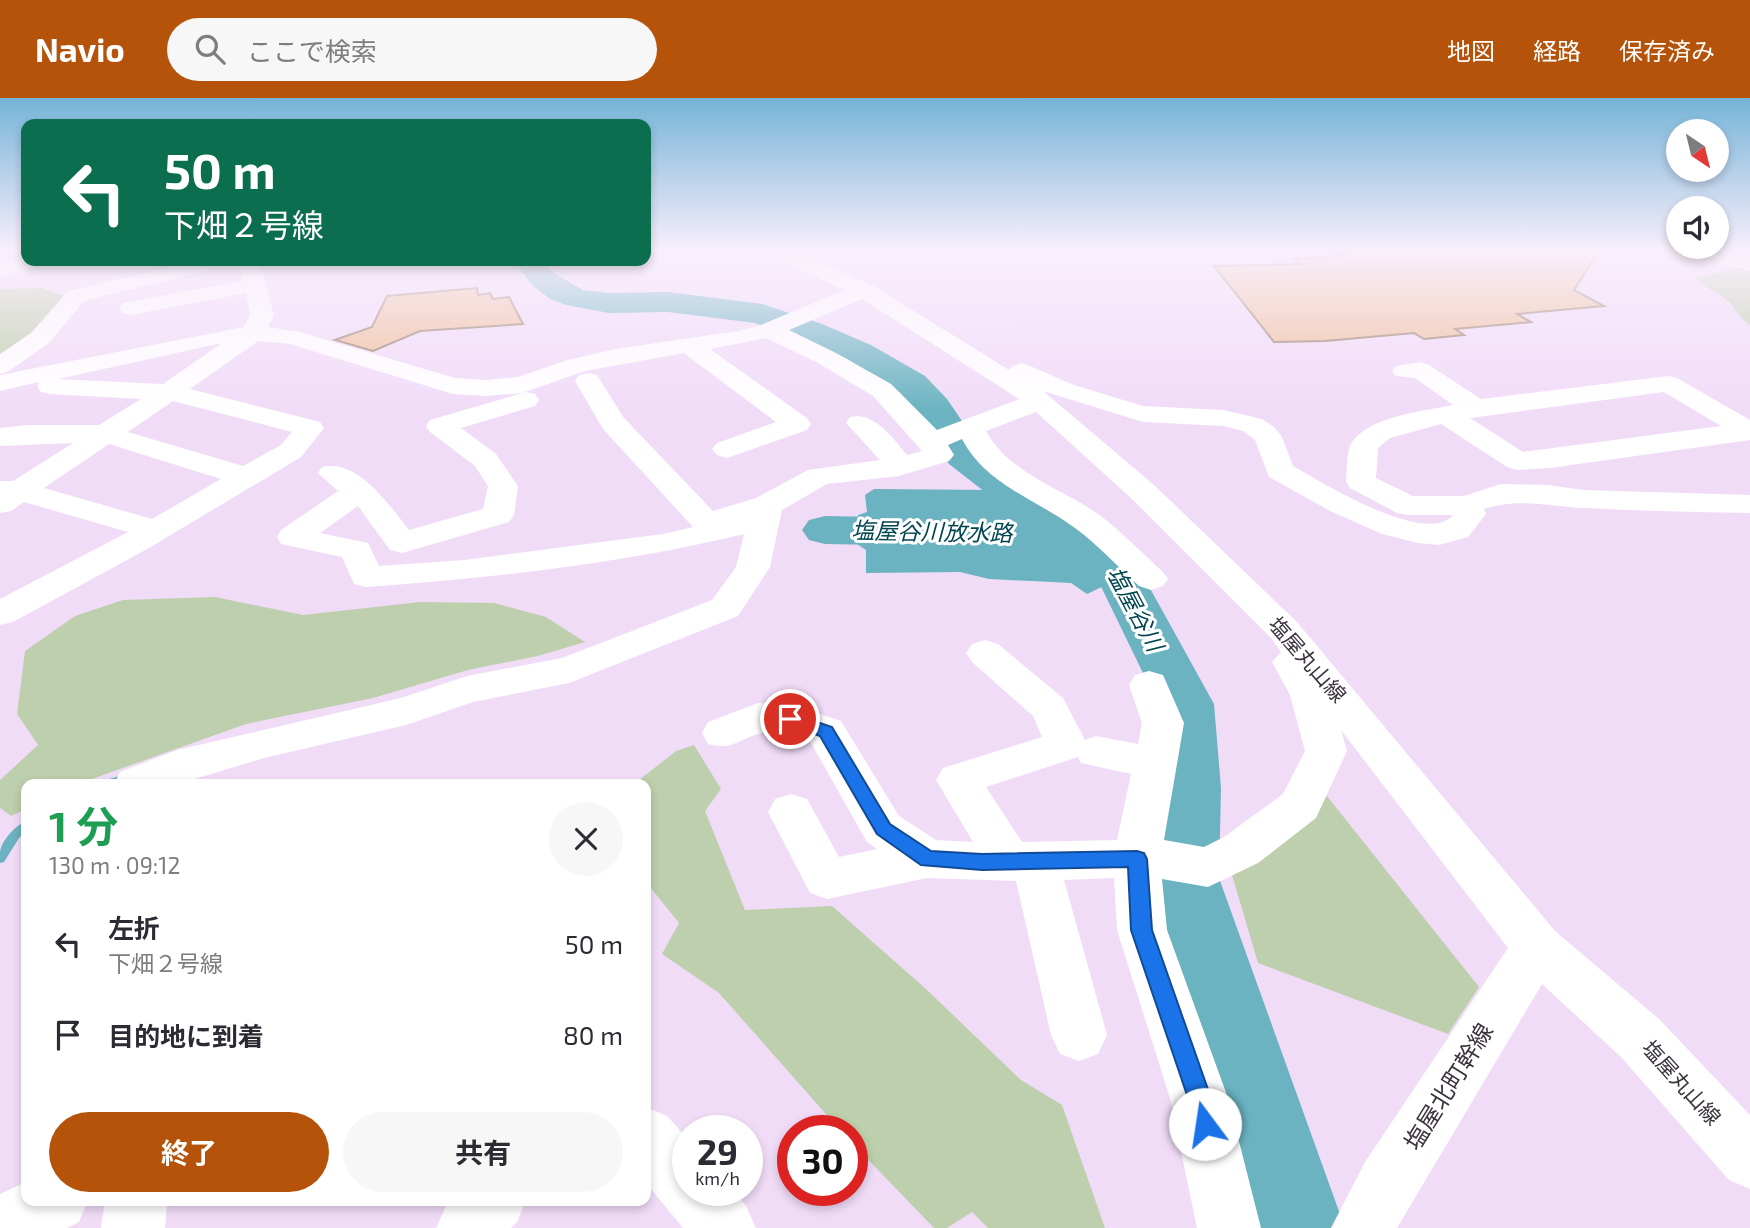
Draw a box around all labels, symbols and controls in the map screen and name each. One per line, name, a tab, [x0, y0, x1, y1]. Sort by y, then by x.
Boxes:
search box	[167, 18, 657, 81]
text: Navio	[35, 29, 125, 69]
icon: search	[191, 30, 229, 68]
text: ここで検索	[247, 35, 377, 66]
text: 地図	[1447, 36, 1495, 65]
text: 経路	[1533, 36, 1581, 65]
text: 保存済み	[1619, 36, 1715, 65]
north arrow	[1666, 119, 1729, 182]
map controls	[1666, 119, 1729, 259]
text: 50 m	[164, 140, 276, 199]
icon: left	[49, 147, 140, 238]
button: sound	[1666, 196, 1729, 259]
text: 下畑２号線	[164, 205, 324, 243]
water label: 塩屋谷川放水路	[851, 516, 1015, 546]
water label: 塩屋谷川	[1102, 561, 1171, 658]
street label: 塩屋丸山線	[1264, 611, 1352, 707]
pin	[760, 689, 820, 749]
icon: arrive	[771, 700, 809, 738]
text: 1 分	[49, 800, 118, 850]
button: close	[549, 802, 623, 876]
text: 130 m · 09:12	[49, 851, 180, 879]
text: 左折	[108, 912, 160, 943]
icon: left	[49, 925, 87, 963]
text: 50 m	[565, 928, 623, 959]
text: 下畑２号線	[108, 949, 223, 977]
icon: arrive	[49, 1016, 87, 1054]
street label: 塩屋北町幹線	[1397, 1017, 1498, 1155]
text: 80 m	[563, 1019, 623, 1050]
text: 目的地に到着	[108, 1020, 264, 1051]
street label: 塩屋丸山線	[1638, 1035, 1727, 1129]
position arrow	[1168, 1087, 1242, 1161]
button: 終了	[49, 1112, 329, 1192]
button: 共有	[343, 1112, 623, 1192]
speed limit sign: 30	[777, 1115, 868, 1206]
text: 29	[697, 1130, 738, 1172]
text: km/h	[695, 1167, 740, 1189]

